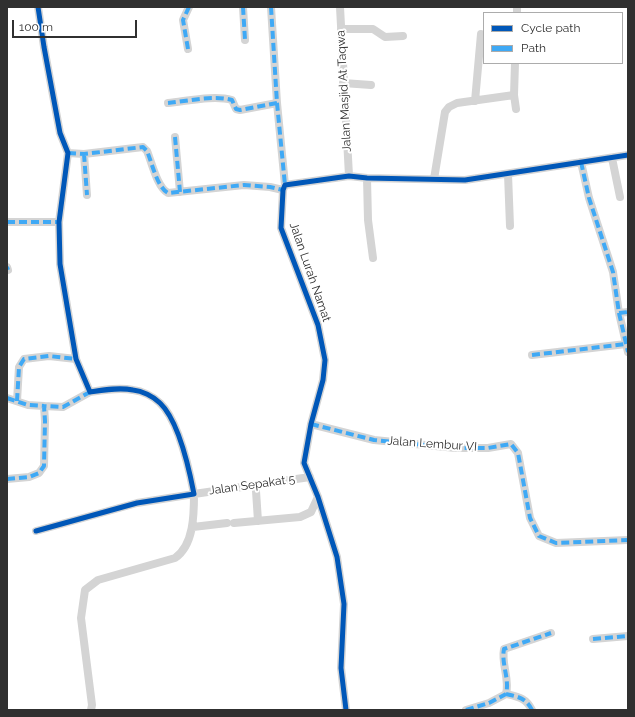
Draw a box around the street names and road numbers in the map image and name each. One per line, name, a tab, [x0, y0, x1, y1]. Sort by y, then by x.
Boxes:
street label: Jalan Masjid At Taqwa	[334, 30, 354, 152]
street label: Jalan Lurah Namat	[286, 220, 334, 324]
street label: Jalan Lembur VI	[387, 434, 477, 454]
street label: Jalan Sepakat 5	[208, 472, 296, 498]

